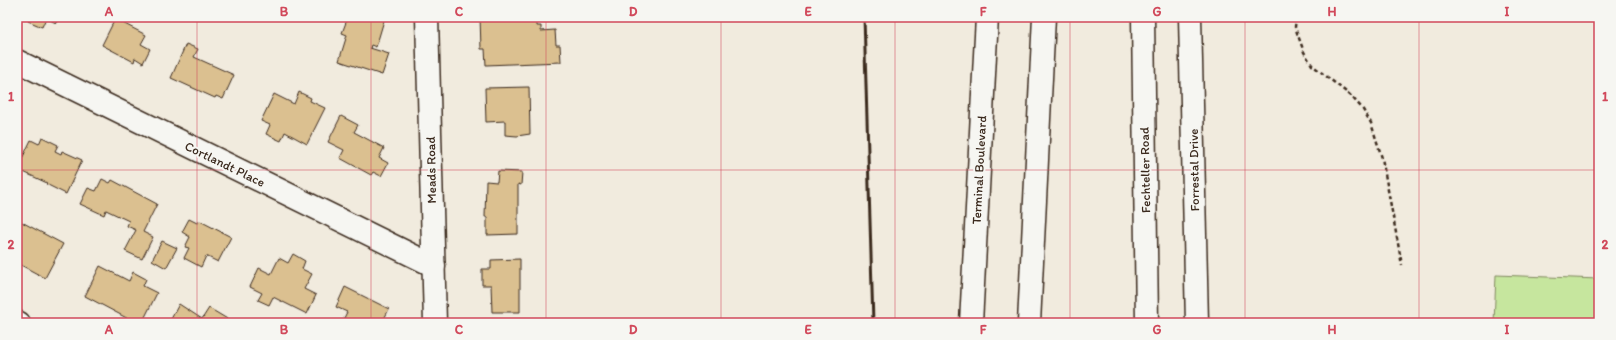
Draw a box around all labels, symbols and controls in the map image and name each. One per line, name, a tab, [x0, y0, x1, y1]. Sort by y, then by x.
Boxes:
text: A	[104, 4, 114, 19]
text: B	[280, 4, 289, 19]
text: C	[455, 4, 464, 19]
text: D	[629, 4, 638, 19]
text: E	[804, 4, 812, 19]
text: F	[980, 4, 987, 19]
text: G	[1153, 4, 1162, 19]
text: H	[1328, 4, 1337, 19]
text: I	[1505, 4, 1510, 19]
text: 1	[8, 89, 14, 104]
text: 1	[1602, 89, 1608, 104]
street label: Terminal Boulevard	[969, 115, 989, 225]
street label: Fechteller Road	[1137, 127, 1153, 213]
street label: Forrestal Drive	[1186, 129, 1202, 211]
street label: Meads Road	[423, 136, 439, 204]
street label: Cortlandt Place	[183, 138, 267, 190]
text: 2	[8, 237, 15, 252]
text: 2	[1602, 237, 1609, 252]
text: A	[104, 322, 114, 337]
text: B	[280, 322, 289, 337]
text: C	[455, 322, 464, 337]
text: D	[629, 322, 638, 337]
text: E	[804, 322, 812, 337]
text: F	[980, 322, 987, 337]
text: G	[1153, 322, 1162, 337]
text: H	[1328, 322, 1337, 337]
text: I	[1505, 322, 1510, 337]

